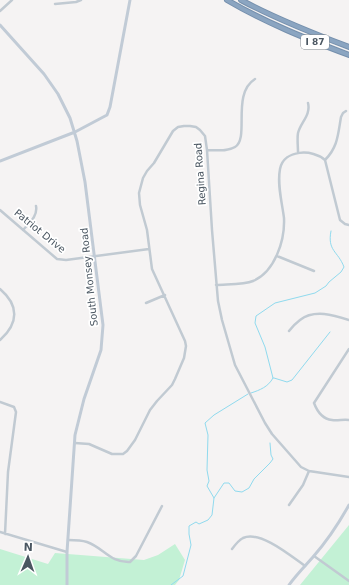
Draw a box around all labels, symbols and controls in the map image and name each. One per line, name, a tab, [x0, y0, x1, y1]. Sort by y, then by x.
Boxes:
road number: I 87	[301, 35, 329, 49]
street label: Regina Road	[192, 142, 208, 206]
street label: Patriot Drive	[12, 207, 68, 255]
street label: South Monsey Road	[78, 227, 100, 327]
north arrow	[8, 537, 48, 577]
text: N	[23, 541, 33, 554]

